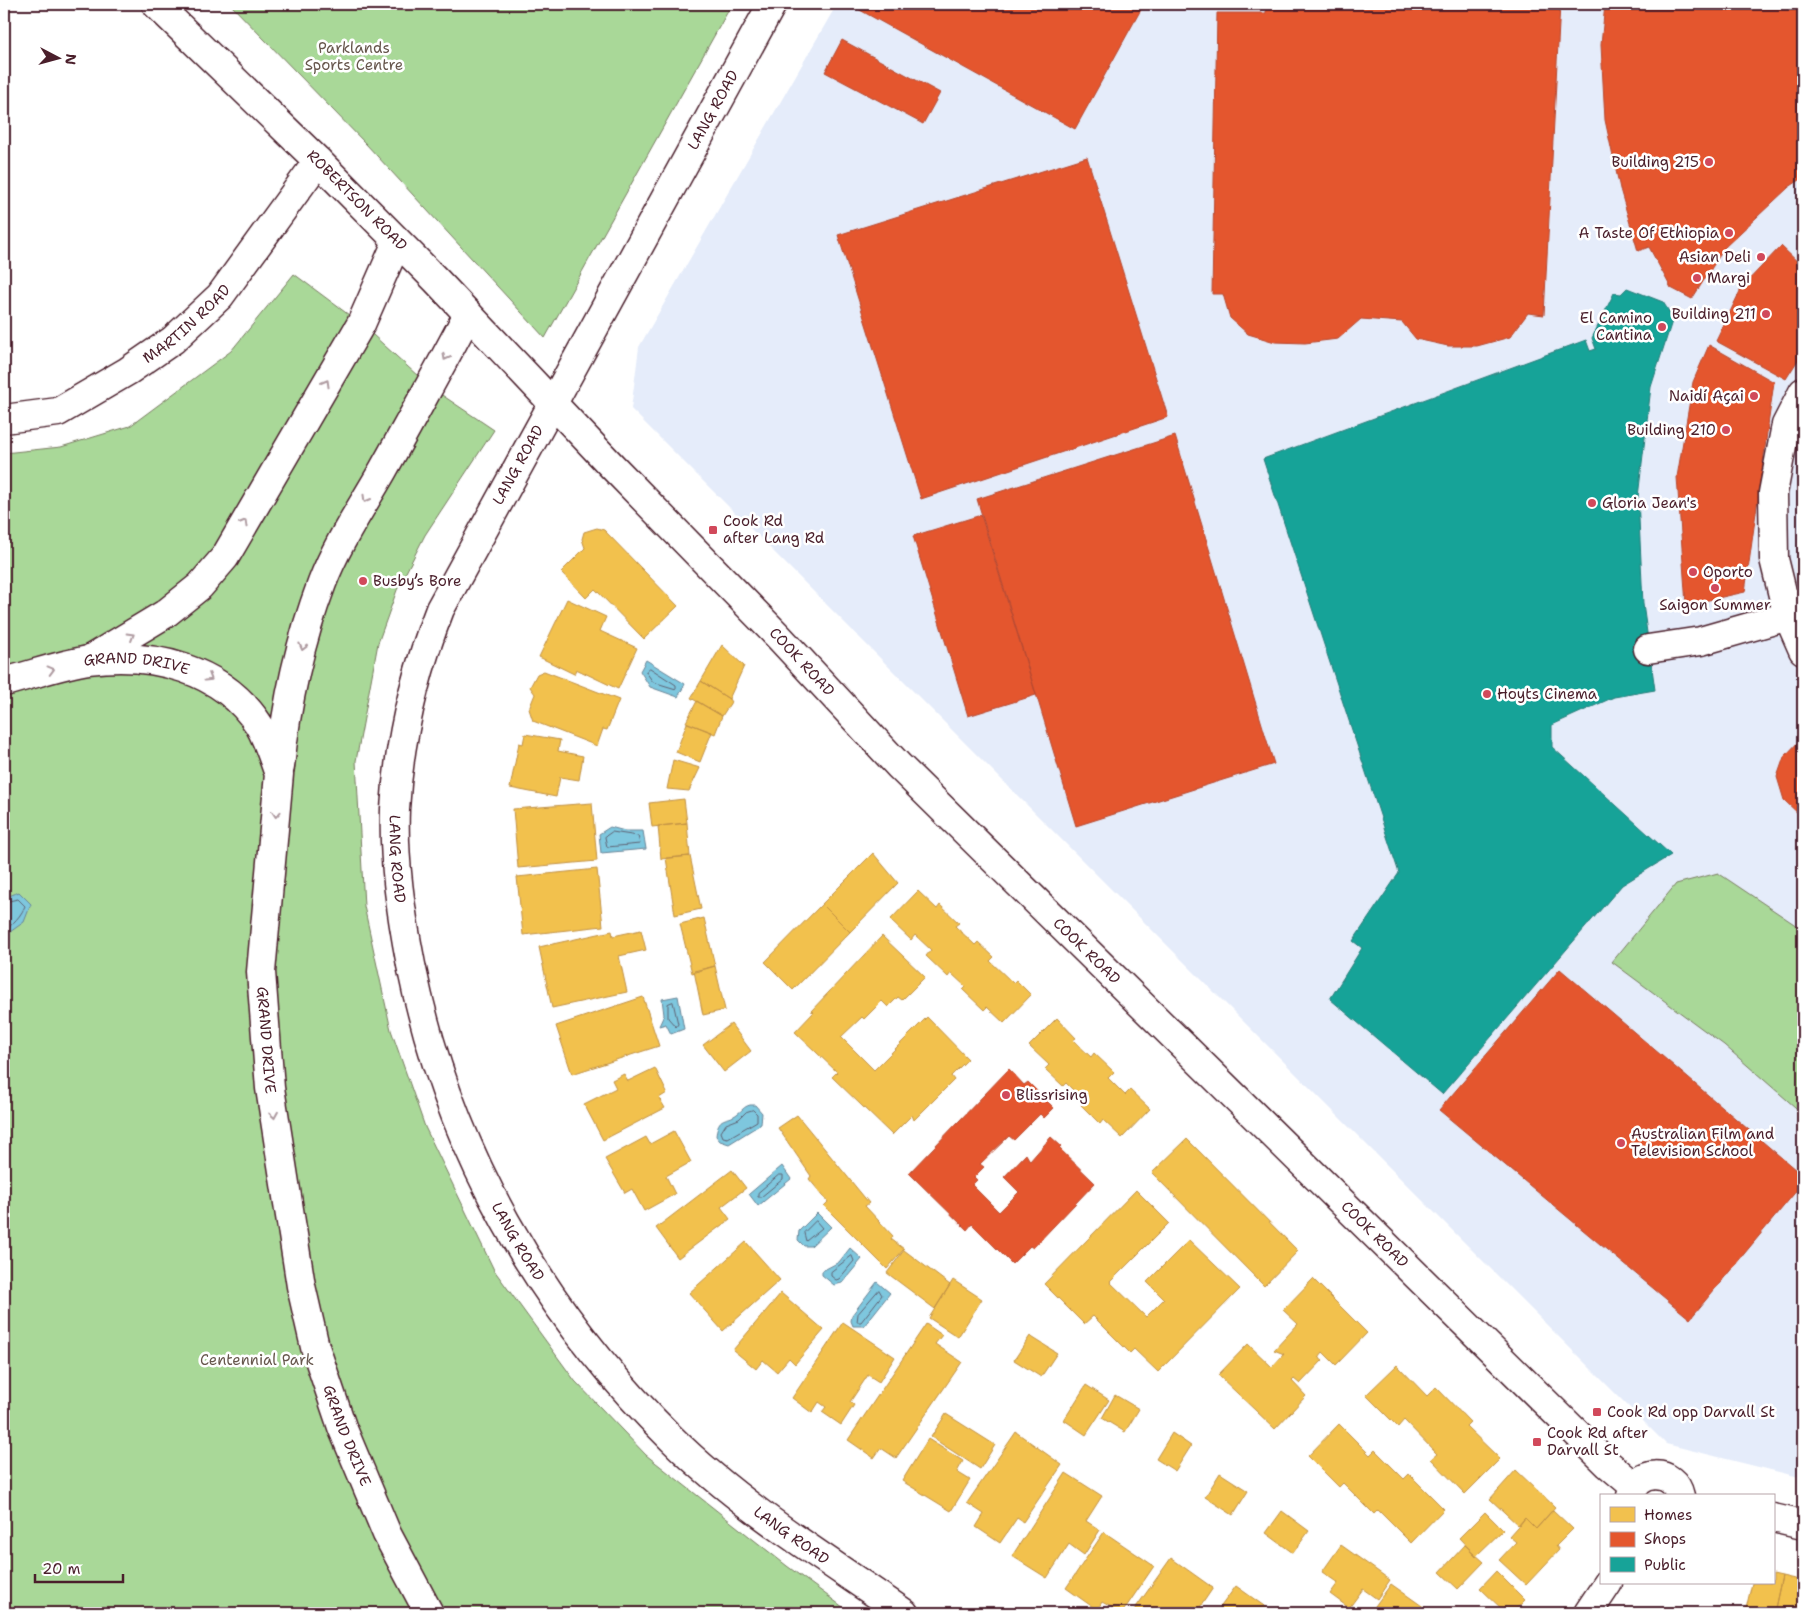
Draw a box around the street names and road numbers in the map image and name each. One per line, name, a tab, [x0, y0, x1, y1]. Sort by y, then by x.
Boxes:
street label: LANG ROAD	[683, 66, 743, 153]
street label: ROBERTSON ROAD	[302, 146, 412, 255]
street label: MARTIN ROAD	[139, 280, 235, 368]
street label: LANG ROAD	[488, 421, 548, 508]
street label: COOK ROAD	[765, 623, 839, 700]
street label: GRAND DRIVE	[82, 648, 193, 679]
street label: LANG ROAD	[385, 815, 410, 904]
street label: COOK ROAD	[1049, 913, 1125, 989]
street label: GRAND DRIVE	[252, 986, 281, 1095]
street label: COOK ROAD	[1337, 1197, 1413, 1272]
street label: LANG ROAD	[487, 1199, 549, 1285]
street label: GRAND DRIVE	[318, 1382, 376, 1489]
street label: LANG ROAD	[749, 1502, 833, 1569]

